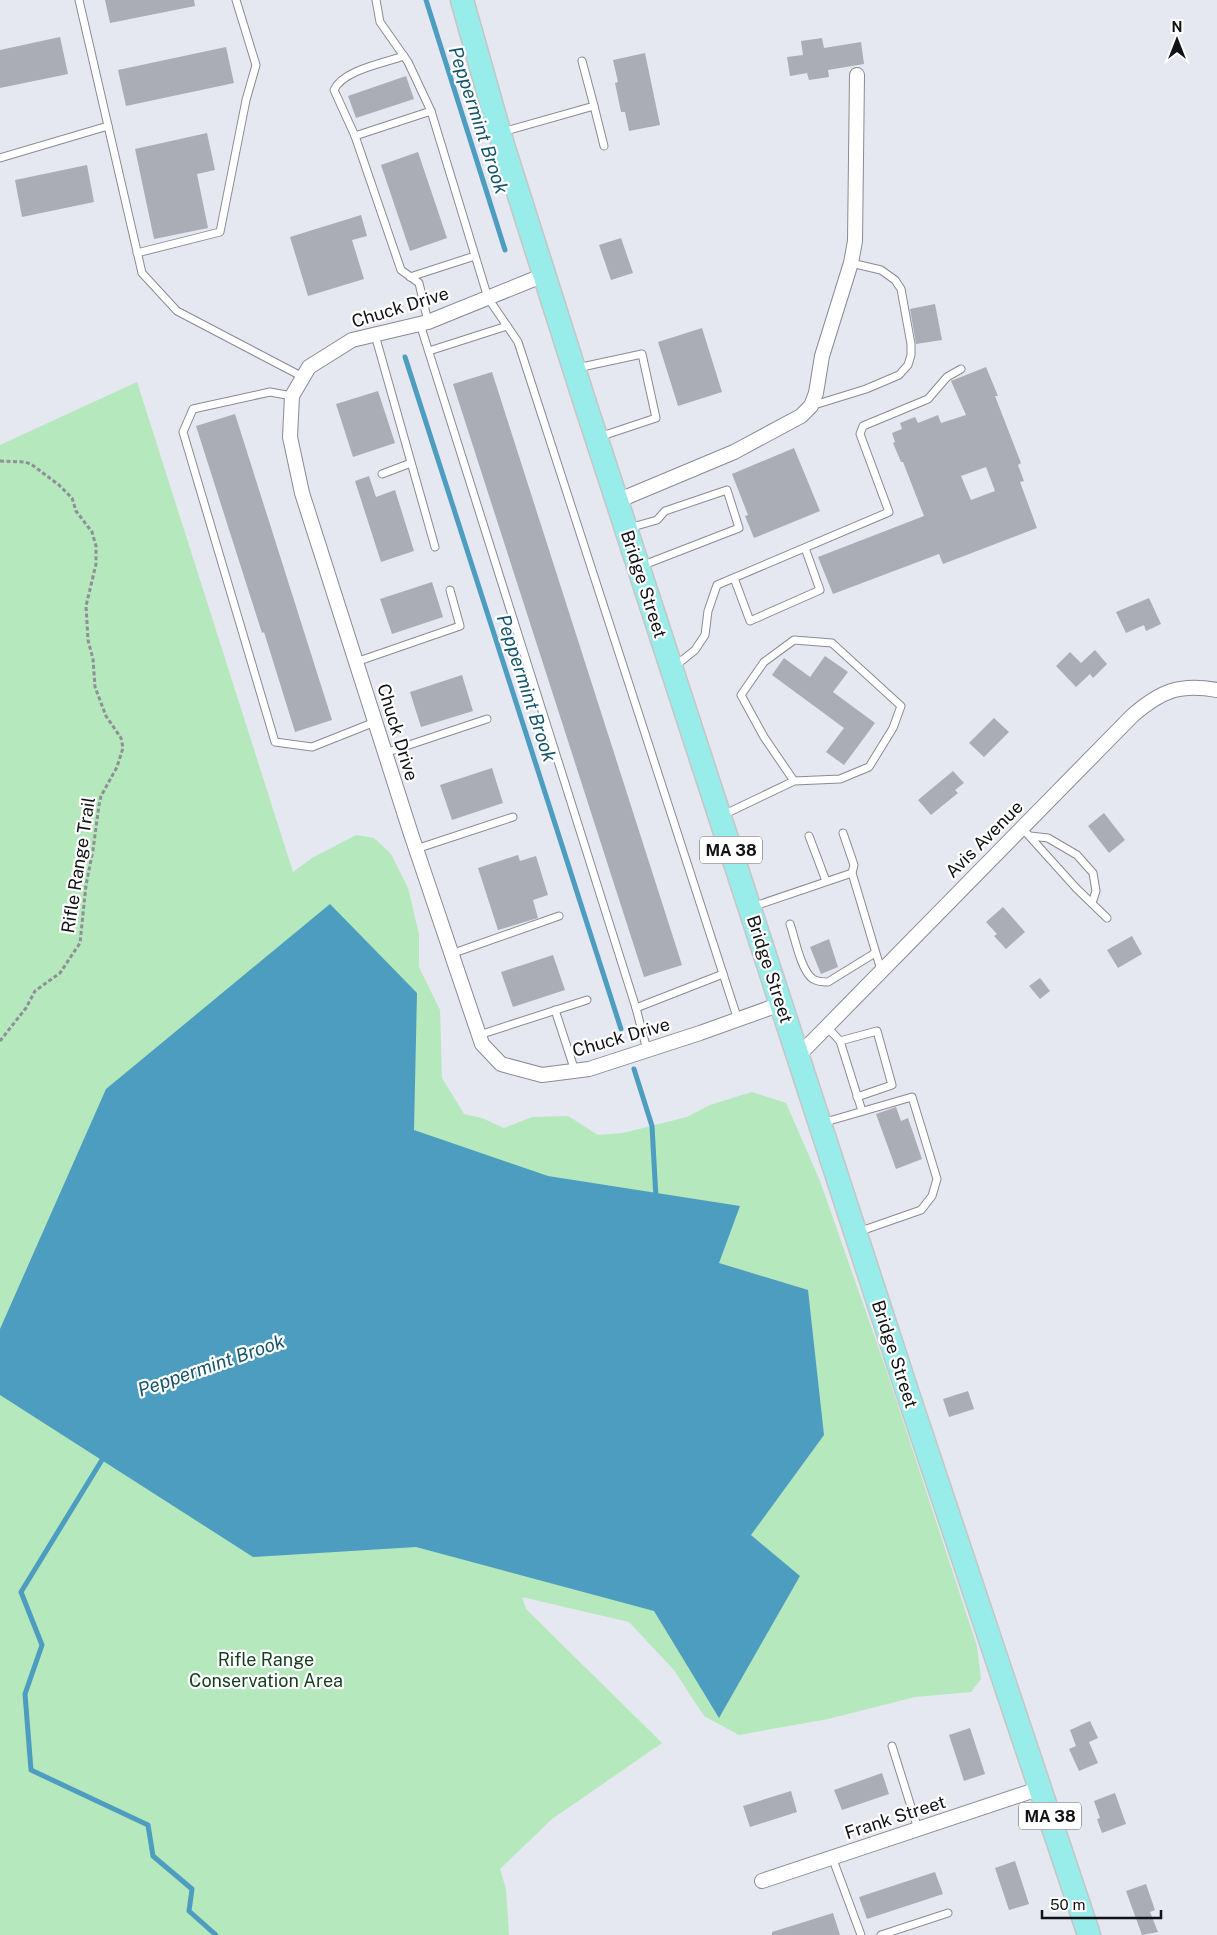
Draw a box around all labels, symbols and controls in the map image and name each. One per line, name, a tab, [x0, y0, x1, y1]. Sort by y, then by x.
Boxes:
north arrow	[1152, 15, 1202, 65]
text: N	[1172, 19, 1182, 35]
water label: Peppermint Brook	[445, 43, 513, 197]
street label: Chuck Drive	[349, 282, 451, 332]
street label: Bridge Street	[617, 527, 671, 641]
water label: Peppermint Brook	[493, 611, 561, 765]
street label: Chuck Drive	[373, 681, 423, 783]
street label: Rifle Range Trail	[57, 795, 99, 935]
street label: Avis Avenue	[941, 796, 1027, 882]
road number: MA 38	[700, 836, 762, 864]
street label: Bridge Street	[743, 912, 797, 1026]
street label: Chuck Drive	[570, 1013, 672, 1061]
street label: Bridge Street	[868, 1297, 922, 1411]
water label: Peppermint Brook	[135, 1329, 288, 1400]
park label: Rifle Range Conservation Area	[189, 1649, 343, 1691]
street label: Frank Street	[842, 1791, 948, 1843]
road number: MA 38	[1019, 1802, 1081, 1830]
scale bar	[1042, 1888, 1161, 1920]
text: 50 m	[1050, 1896, 1085, 1913]

